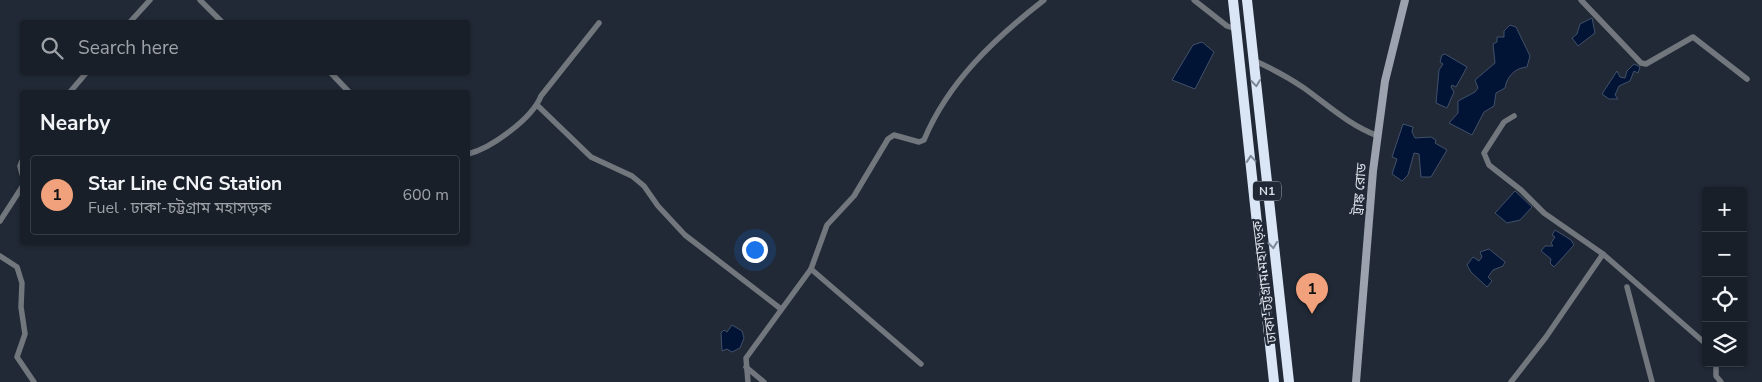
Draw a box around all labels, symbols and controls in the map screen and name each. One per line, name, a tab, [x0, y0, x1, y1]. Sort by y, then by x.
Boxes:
search box	[20, 20, 470, 75]
icon: search	[38, 34, 66, 62]
text: Search here	[78, 35, 179, 61]
one-way arrow	[1250, 80, 1261, 88]
text: Nearby	[40, 109, 110, 137]
one-way arrow	[1246, 155, 1257, 163]
street label: ট্রাঙ্ক রোড	[1348, 161, 1371, 217]
text: Star Line CNG Station	[88, 171, 282, 197]
road number: N1	[1253, 182, 1281, 200]
text: 1	[52, 184, 62, 206]
text: 600 m	[402, 184, 449, 206]
map controls	[1702, 187, 1747, 367]
button: +	[1702, 187, 1747, 232]
text: Fuel · ঢাকা-চট্টগ্রাম মহাসড়ক	[88, 197, 271, 219]
street label: ঢাকা-চট্টগ্রাম মহাসড়ক	[1247, 219, 1282, 345]
button: −	[1702, 232, 1747, 277]
your location	[742, 237, 768, 263]
one-way arrow	[1267, 241, 1278, 249]
pin: 1	[1296, 273, 1328, 314]
button: locate	[1702, 277, 1747, 322]
button: layers	[1702, 322, 1747, 367]

